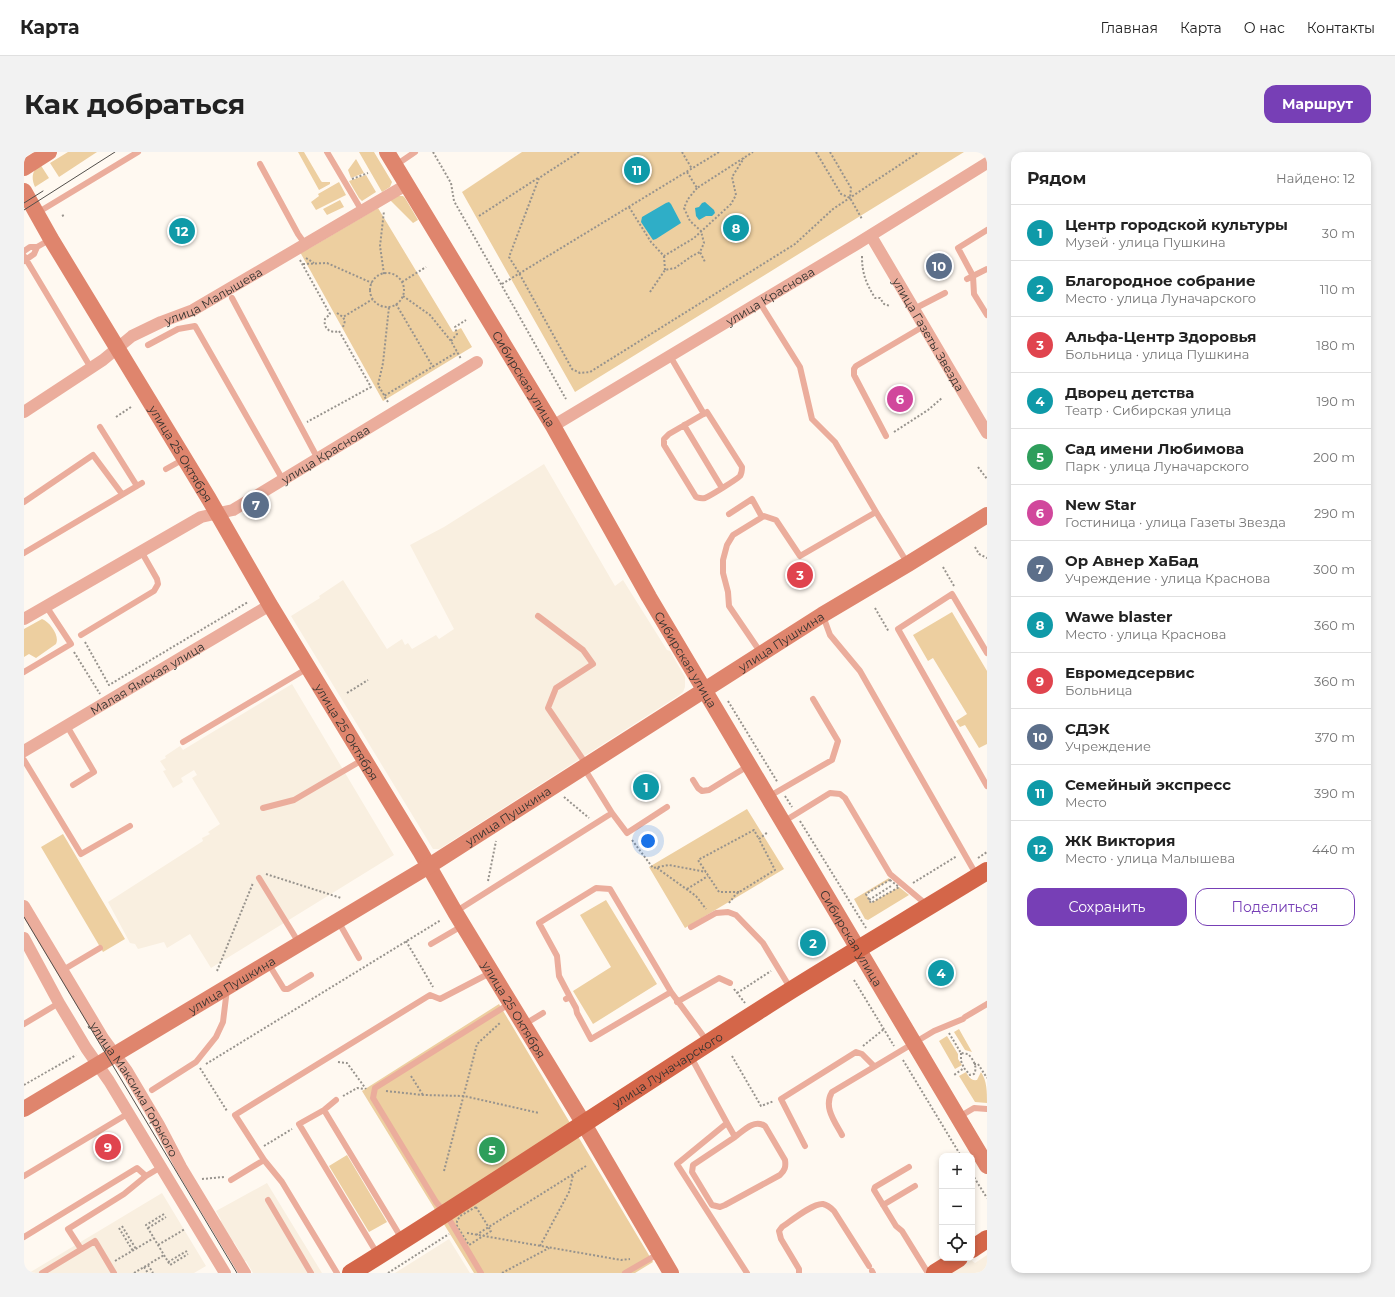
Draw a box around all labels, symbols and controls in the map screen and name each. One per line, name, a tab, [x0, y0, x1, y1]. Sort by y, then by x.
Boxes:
text: Карта	[20, 16, 80, 39]
text: Главная	[1100, 19, 1158, 37]
text: Карта	[1180, 19, 1222, 37]
text: О нас	[1244, 19, 1285, 37]
text: Контакты	[1307, 19, 1375, 37]
button: Маршрут	[1264, 85, 1371, 123]
text: Как добраться	[24, 87, 245, 121]
pin: 11	[624, 155, 650, 185]
text: Рядом	[1027, 168, 1086, 188]
text: Найдено: 12	[1276, 170, 1355, 186]
pin: 8	[723, 213, 749, 243]
text: Центр городской культуры	[1065, 215, 1288, 234]
pin: 12	[169, 216, 195, 246]
text: 1	[1037, 225, 1043, 241]
text: 30 m	[1322, 225, 1355, 241]
text: Музей · улица Пушкина	[1065, 234, 1226, 250]
pin: 10	[926, 251, 952, 281]
street label: улица Малышева	[161, 264, 265, 328]
street label: улица Краснова	[722, 264, 817, 329]
text: Благородное собрание	[1065, 271, 1256, 290]
street label: улица Газеты Звезда	[889, 274, 968, 394]
text: 2	[1036, 281, 1044, 297]
text: 110 m	[1320, 281, 1355, 297]
text: Место · улица Луначарского	[1065, 290, 1256, 306]
text: Альфа-Центр Здоровья	[1065, 327, 1256, 346]
street label: Сибирская улица	[489, 328, 559, 430]
text: 3	[1036, 337, 1044, 353]
text: 180 m	[1316, 337, 1355, 353]
text: Больница · улица Пушкина	[1065, 346, 1249, 362]
text: Дворец детства	[1065, 383, 1194, 402]
pin: 6	[887, 384, 913, 414]
text: 4	[1036, 393, 1044, 409]
text: 190 m	[1317, 393, 1355, 409]
street label: улица 25 Октября	[146, 401, 216, 505]
text: Театр · Сибирская улица	[1065, 402, 1231, 418]
street label: улица Краснова	[277, 421, 372, 487]
text: Сад имени Любимова	[1065, 439, 1244, 458]
text: 5	[1036, 449, 1044, 465]
text: 200 m	[1313, 449, 1355, 465]
text: Парк · улица Луначарского	[1065, 458, 1249, 474]
pin: 7	[243, 490, 269, 520]
text: New Star	[1065, 495, 1136, 514]
text: 6	[1036, 505, 1044, 521]
text: 290 m	[1314, 505, 1355, 521]
text: Гостиница · улица Газеты Звезда	[1065, 514, 1286, 530]
text: Ор Авнер ХаБад	[1065, 551, 1199, 570]
pin: 3	[787, 560, 813, 590]
text: 7	[1036, 561, 1044, 577]
text: 300 m	[1313, 561, 1355, 577]
text: Учреждение · улица Краснова	[1065, 570, 1270, 586]
text: Wawe blaster	[1065, 607, 1173, 626]
street label: Сибирская улица	[652, 608, 721, 710]
street label: улица Пушкина	[735, 608, 827, 675]
text: 8	[1036, 617, 1044, 633]
text: 360 m	[1314, 617, 1355, 633]
text: Место · улица Краснова	[1065, 626, 1226, 642]
street label: Малая Ямская улица	[87, 638, 207, 718]
text: Евромедсервис	[1065, 663, 1195, 682]
text: 9	[1036, 673, 1044, 689]
text: 360 m	[1314, 673, 1355, 689]
street label: улица 25 Октября	[312, 680, 382, 783]
text: Больница	[1065, 682, 1132, 698]
text: СДЭК	[1065, 719, 1110, 738]
text: 10	[1033, 729, 1047, 745]
text: 370 m	[1315, 729, 1355, 745]
text: Учреждение	[1065, 738, 1151, 754]
pin: 1	[633, 772, 659, 802]
text: Семейный экспресс	[1065, 775, 1231, 794]
street label: улица Пушкина	[461, 783, 554, 849]
text: 11	[1035, 785, 1045, 801]
text: 390 m	[1314, 785, 1355, 801]
text: Место	[1065, 794, 1107, 810]
your location	[638, 831, 658, 851]
text: ЖК Виктория	[1065, 831, 1176, 850]
text: 12	[1034, 841, 1046, 857]
text: 440 m	[1312, 841, 1355, 857]
text: Место · улица Малышева	[1065, 850, 1235, 866]
street label: Сибирская улица	[817, 887, 886, 989]
button: Сохранить	[1027, 888, 1187, 926]
button: Поделиться	[1195, 888, 1355, 926]
pin: 2	[800, 928, 826, 958]
street label: улица Пушкина	[184, 953, 278, 1017]
street label: улица 25 Октября	[479, 957, 549, 1060]
pin: 4	[928, 958, 954, 988]
street label: улица Максима Горького	[87, 1018, 182, 1160]
street label: улица Луначарского	[608, 1028, 726, 1111]
pin: 9	[95, 1132, 121, 1162]
pin: 5	[479, 1135, 505, 1165]
map controls	[939, 1153, 975, 1261]
button: +	[939, 1153, 975, 1189]
button: −	[939, 1189, 975, 1225]
button: locate	[939, 1225, 975, 1261]

